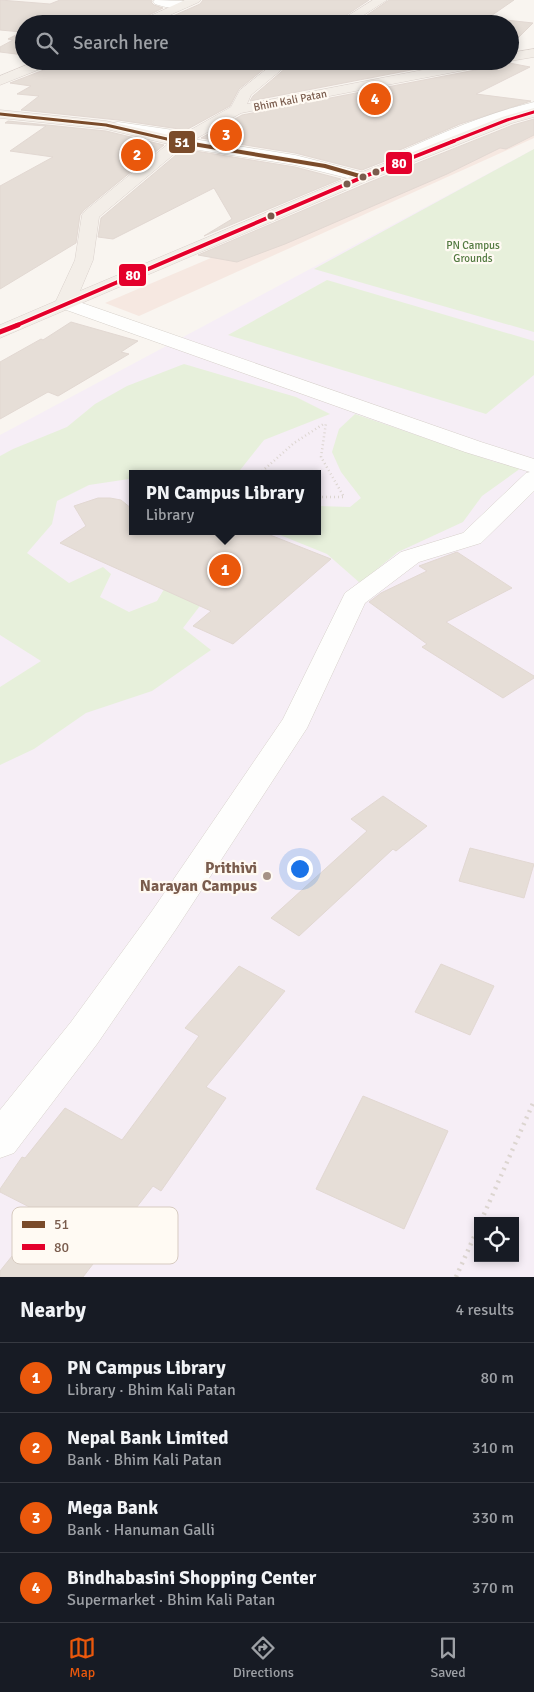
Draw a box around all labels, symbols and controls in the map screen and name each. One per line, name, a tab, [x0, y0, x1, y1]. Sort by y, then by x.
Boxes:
search box	[15, 15, 519, 70]
icon: search	[33, 29, 61, 57]
text: Search here	[73, 31, 169, 55]
pin: 4	[359, 80, 391, 118]
street label: Bhim Kali Patan	[252, 87, 328, 114]
pin: 3	[210, 116, 242, 154]
line badge: 51	[168, 130, 196, 154]
text: 51	[174, 134, 190, 151]
pin: 2	[121, 136, 153, 174]
line badge: 80	[385, 151, 413, 175]
text: 80	[391, 155, 407, 172]
unlabelled marker	[371, 167, 381, 177]
unlabelled marker	[358, 172, 368, 182]
unlabelled marker	[342, 179, 352, 189]
unlabelled marker	[266, 211, 276, 221]
park label: PN Campus Grounds	[446, 239, 500, 265]
line badge: 80	[118, 263, 147, 287]
text: 80	[125, 267, 141, 284]
popup	[129, 470, 321, 535]
text: PN Campus Library	[146, 481, 304, 505]
text: Library	[146, 505, 194, 525]
pin: 1	[209, 551, 241, 589]
your location	[287, 856, 313, 882]
place label: Prithivi Narayan Campus	[140, 858, 257, 896]
marker: Prithivi Narayan Campus	[261, 870, 273, 882]
legend	[12, 1207, 178, 1264]
text: 51	[54, 1216, 69, 1233]
map controls	[474, 1217, 519, 1262]
button: locate	[474, 1217, 519, 1262]
text: 80	[54, 1239, 69, 1256]
text: Nearby	[20, 1297, 86, 1323]
text: 4 results	[455, 1300, 514, 1320]
text: PN Campus Library	[67, 1356, 226, 1380]
text: 1	[32, 1368, 40, 1388]
text: 80 m	[480, 1368, 514, 1388]
text: Library · Bhim Kali Patan	[67, 1380, 236, 1400]
text: Nepal Bank Limited	[67, 1426, 229, 1450]
text: 2	[32, 1438, 40, 1458]
text: 310 m	[472, 1438, 514, 1458]
text: Bank · Bhim Kali Patan	[67, 1450, 222, 1470]
text: Mega Bank	[67, 1496, 158, 1520]
text: 3	[32, 1508, 40, 1528]
text: 330 m	[472, 1508, 514, 1528]
text: Bank · Hanuman Galli	[67, 1520, 215, 1540]
text: Bindhabasini Shopping Center	[67, 1566, 316, 1590]
text: 4	[32, 1578, 40, 1598]
text: 370 m	[472, 1578, 514, 1598]
text: Supermarket · Bhim Kali Patan	[67, 1590, 275, 1610]
tab: Map	[68, 1634, 96, 1681]
tab: Directions	[233, 1634, 294, 1681]
tab: Saved	[430, 1634, 466, 1681]

